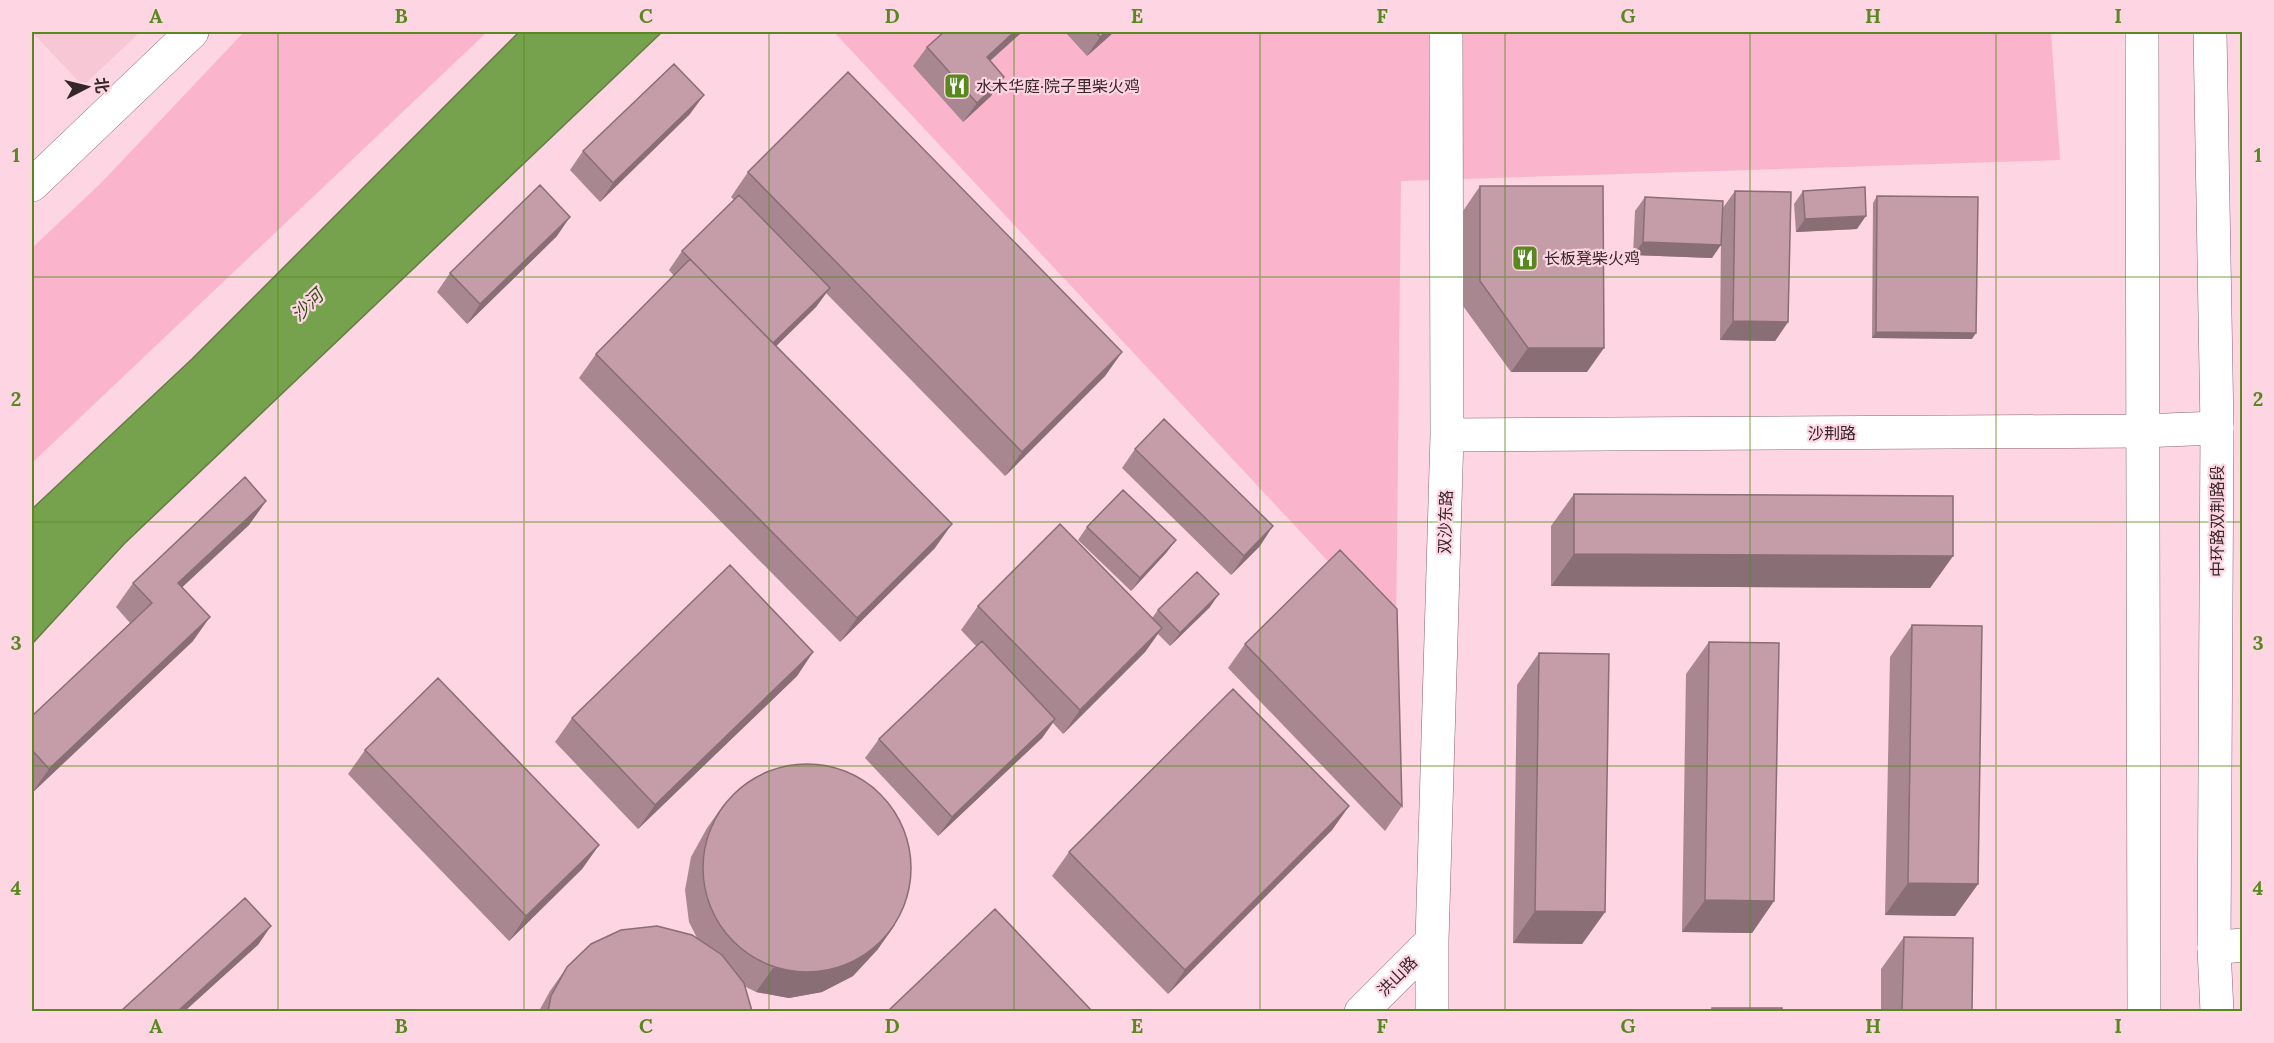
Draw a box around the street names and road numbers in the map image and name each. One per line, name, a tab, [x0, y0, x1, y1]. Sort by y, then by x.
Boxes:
street label: 沙荆路	[1808, 423, 1856, 443]
street label: 中环路双荆路段	[2207, 465, 2227, 577]
street label: 双沙东路	[1434, 490, 1456, 554]
street label: 洪山路	[1373, 952, 1421, 1000]

